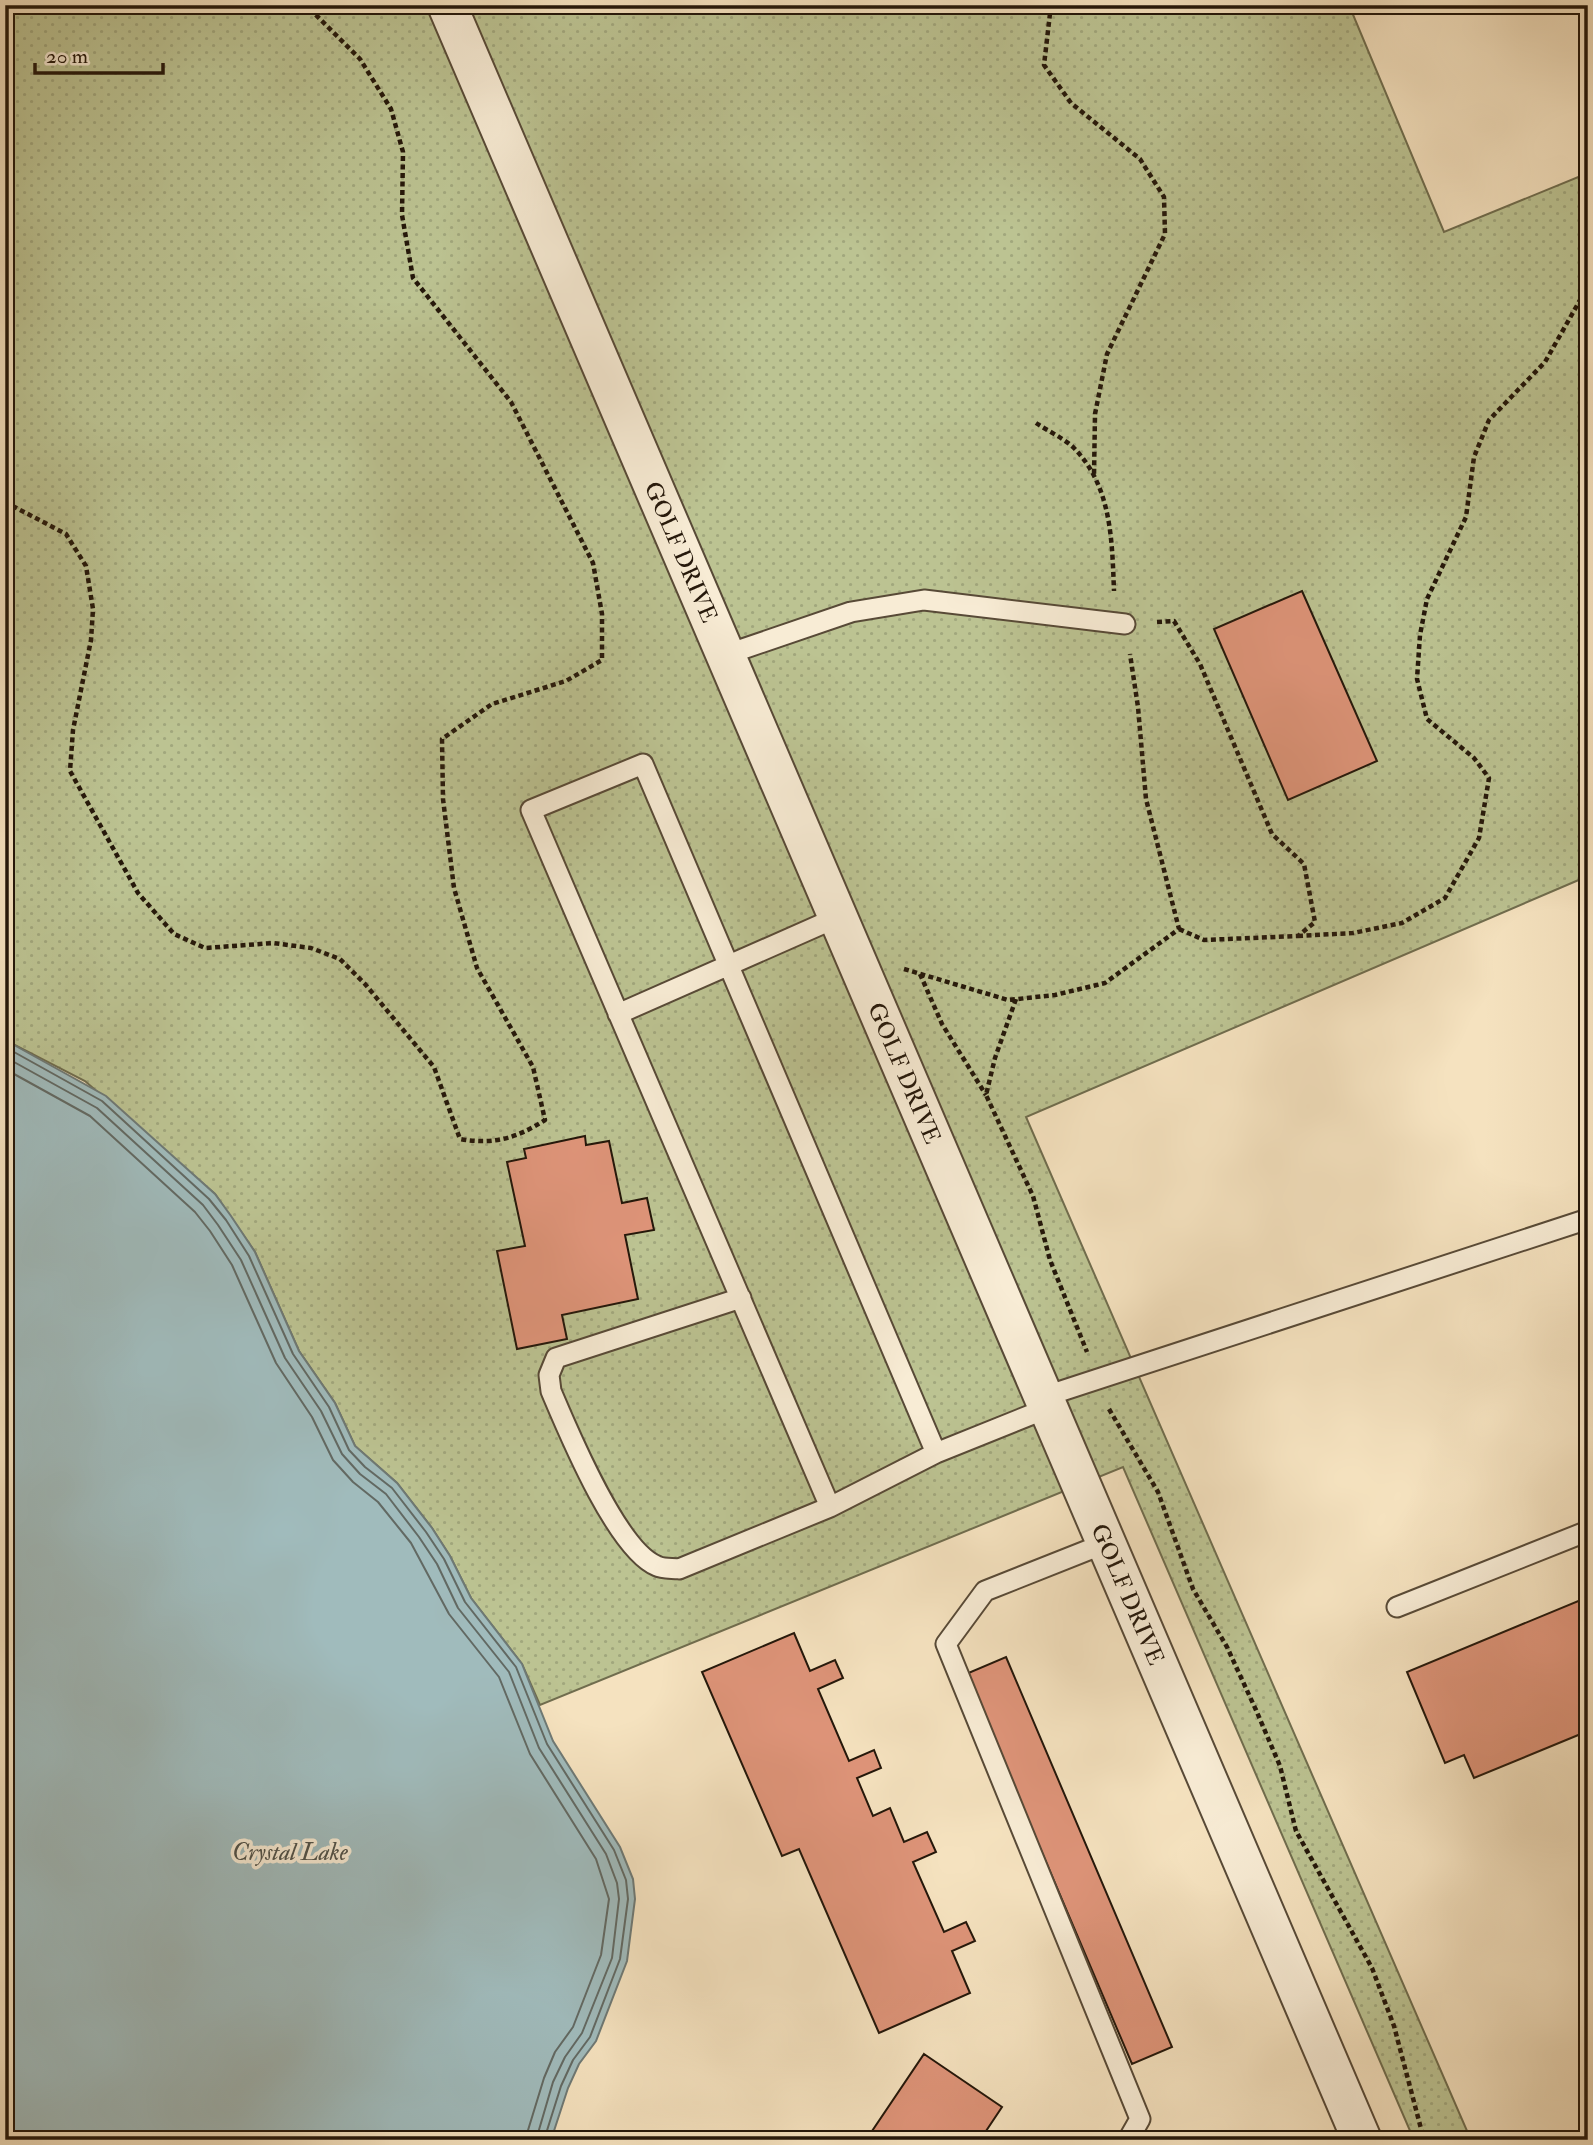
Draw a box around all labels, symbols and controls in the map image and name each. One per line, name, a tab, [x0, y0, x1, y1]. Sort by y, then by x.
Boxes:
scale bar	[35, 32, 163, 76]
text: 20 m	[46, 43, 88, 70]
street label: GOLF DRIVE	[638, 477, 724, 627]
street label: GOLF DRIVE	[861, 998, 947, 1148]
street label: GOLF DRIVE	[1085, 1519, 1171, 1669]
water label: Crystal Lake	[232, 1837, 349, 1868]

